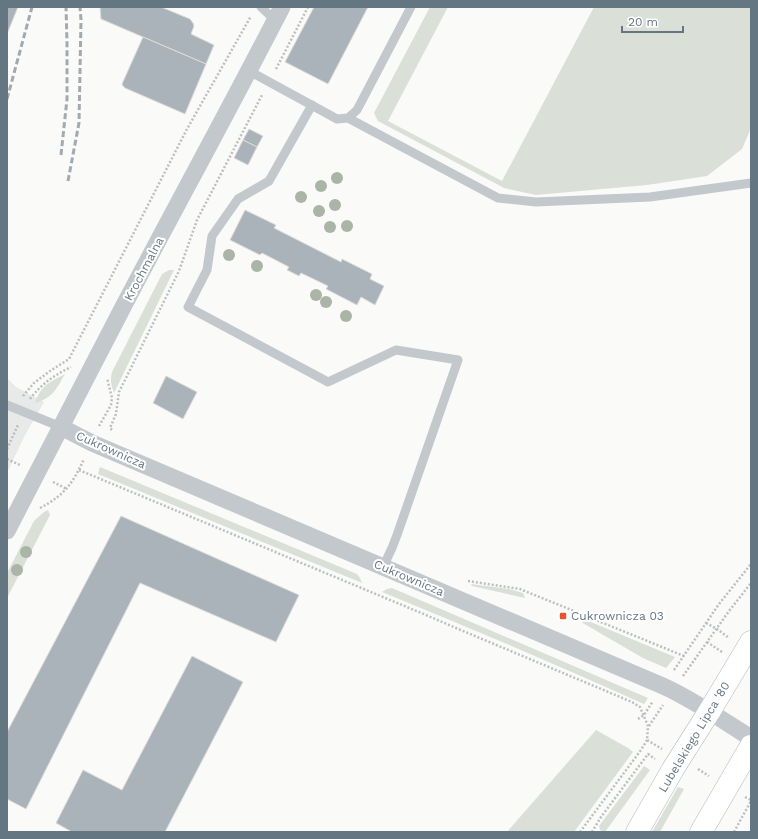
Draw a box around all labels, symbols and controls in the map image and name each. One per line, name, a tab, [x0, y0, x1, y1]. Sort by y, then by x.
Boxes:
scale bar	[622, 8, 683, 34]
text: 20 m	[628, 15, 658, 29]
street label: Krochmalna	[121, 235, 167, 303]
street label: Cukrownicza	[74, 428, 148, 472]
street label: Cukrownicza	[372, 557, 446, 599]
place label: Cukrownicza 03	[571, 609, 664, 623]
marker: Cukrownicza 03	[558, 611, 568, 621]
street label: Lubelskiego Lipca '80	[655, 679, 733, 795]

